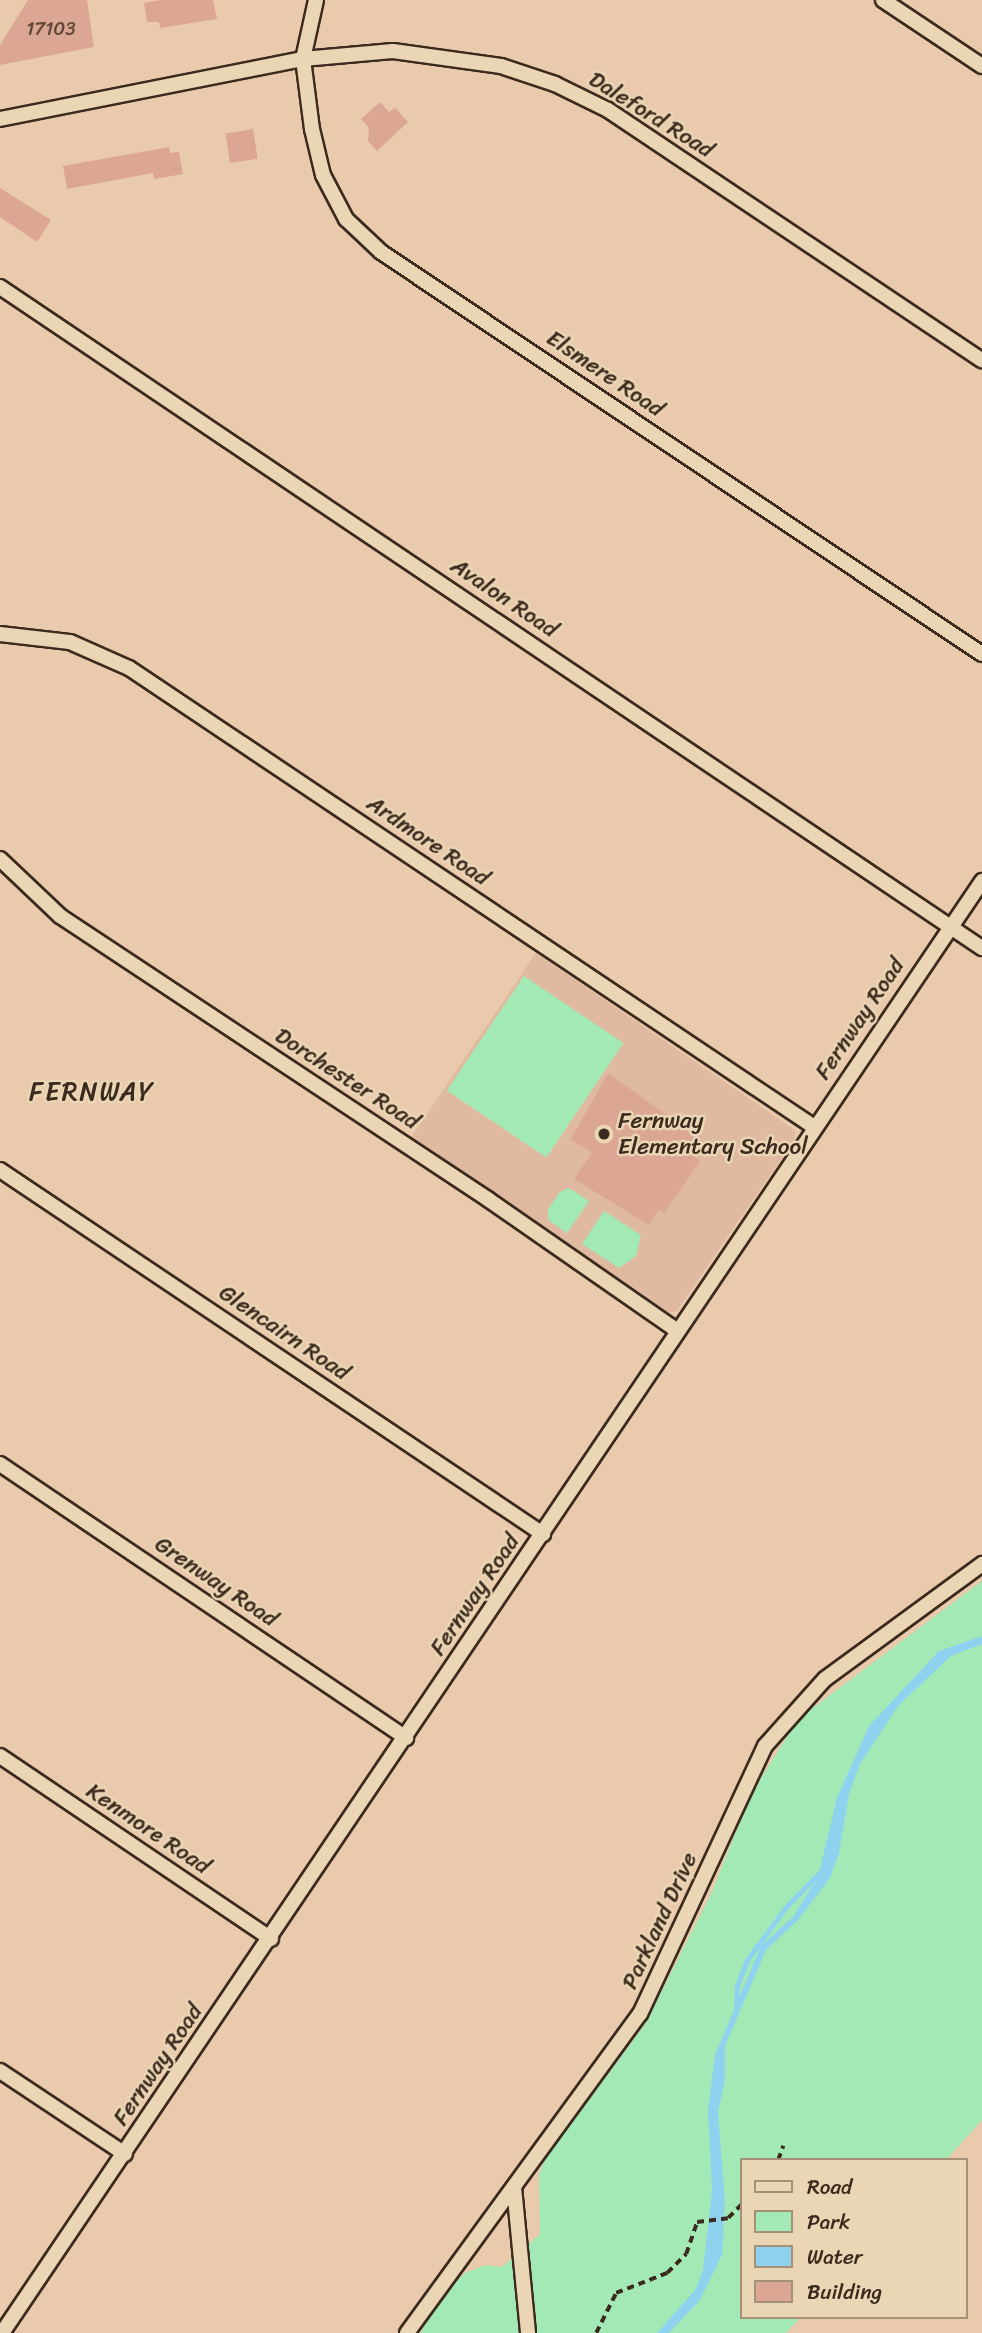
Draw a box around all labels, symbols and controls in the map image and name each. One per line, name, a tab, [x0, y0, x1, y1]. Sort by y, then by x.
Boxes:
house number: 17103	[26, 18, 76, 40]
street label: Daleford Road	[584, 66, 718, 164]
street label: Elsmere Road	[541, 325, 669, 423]
street label: Avalon Road	[445, 552, 563, 644]
street label: Ardmore Road	[361, 790, 495, 892]
street label: Fernway Road	[809, 953, 911, 1085]
street label: Dorchester Road	[270, 1022, 424, 1136]
district label: FERNWAY	[30, 1076, 154, 1108]
place label: Fernway Elementary School	[618, 1107, 808, 1161]
marker: Fernway Elementary School	[596, 1126, 612, 1142]
street label: Glencairn Road	[213, 1279, 355, 1387]
street label: Fernway Road	[424, 1529, 526, 1661]
street label: Grenway Road	[149, 1531, 283, 1633]
street label: Kenmore Road	[81, 1777, 215, 1881]
street label: Parkland Drive	[616, 1848, 704, 1994]
street label: Fernway Road	[107, 1999, 209, 2131]
legend	[740, 2158, 968, 2319]
text: Road	[807, 2168, 852, 2206]
text: Park	[807, 2203, 850, 2241]
text: Water	[807, 2238, 862, 2276]
text: Building	[807, 2273, 882, 2311]

